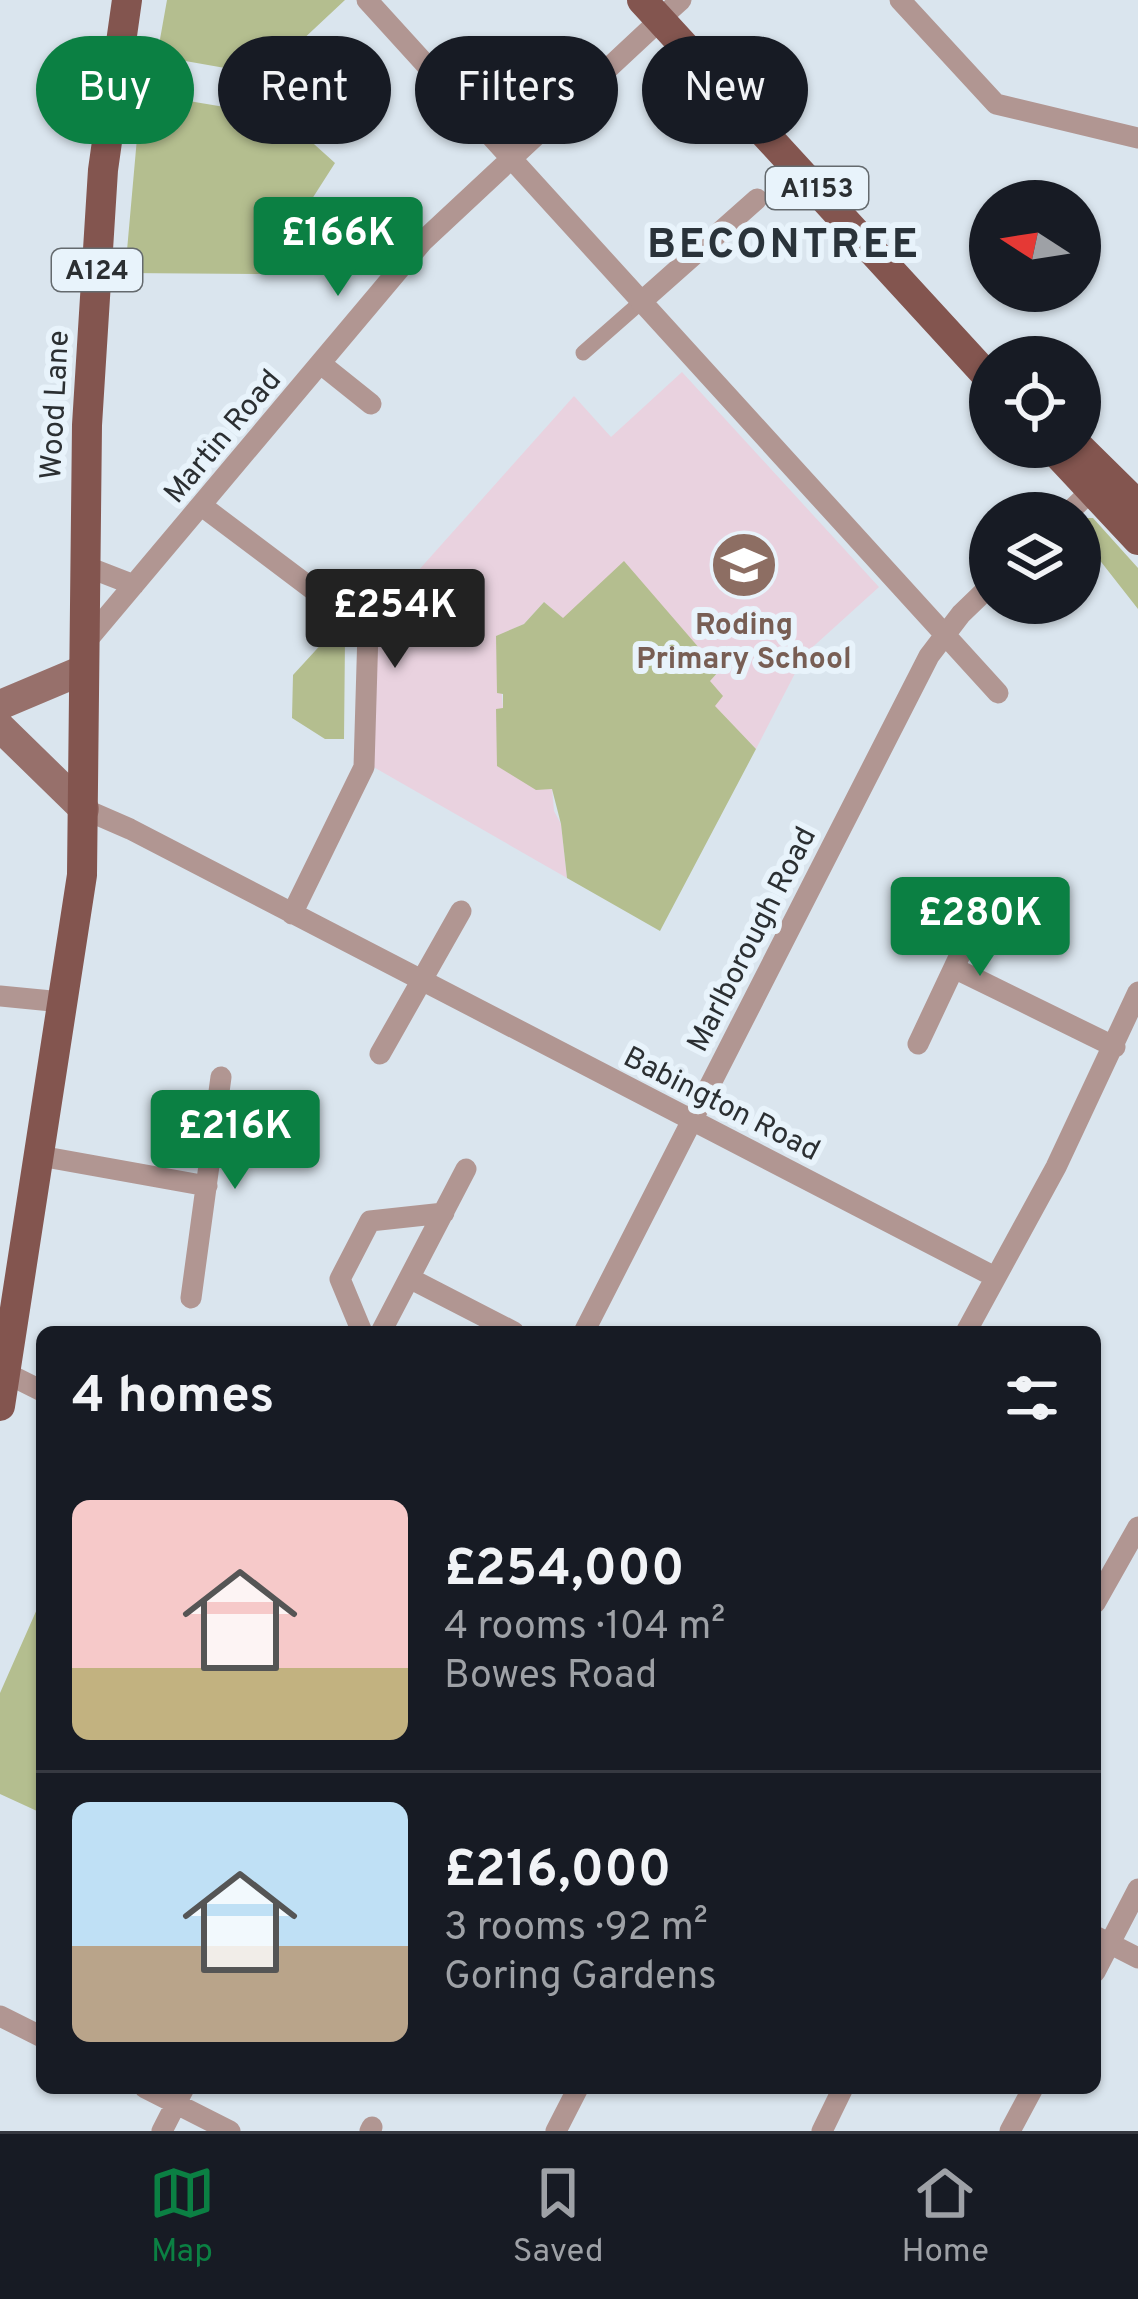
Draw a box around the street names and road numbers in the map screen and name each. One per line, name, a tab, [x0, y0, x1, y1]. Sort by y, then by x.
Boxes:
road number: A1153	[766, 167, 868, 209]
road number: A124	[52, 249, 142, 291]
street label: Wood Lane	[34, 330, 79, 481]
street label: Martin Road	[157, 363, 291, 512]
street label: Marlborough Road	[681, 822, 826, 1059]
street label: Babington Road	[616, 1040, 825, 1171]

